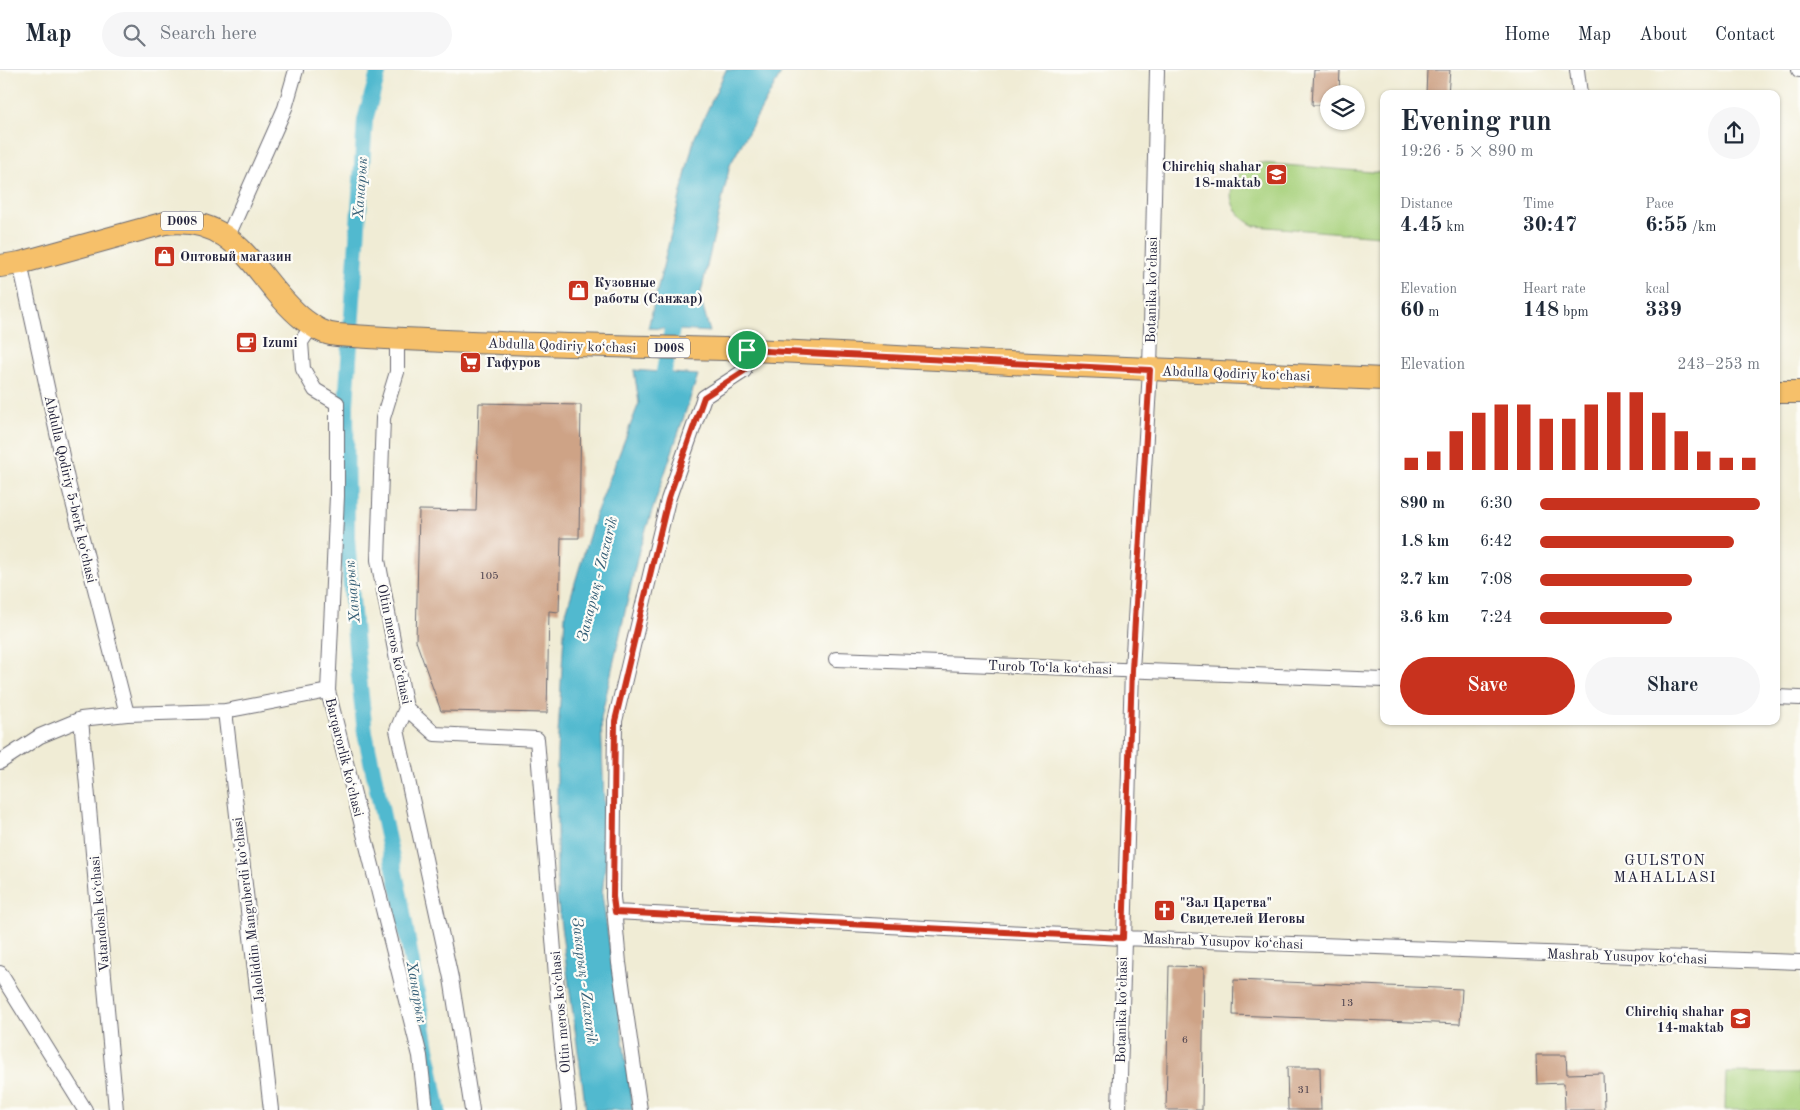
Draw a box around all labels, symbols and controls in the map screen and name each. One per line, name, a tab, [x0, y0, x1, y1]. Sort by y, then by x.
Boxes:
search box	[102, 12, 452, 57]
icon: search	[120, 21, 148, 49]
text: Map	[25, 23, 72, 47]
text: Search here	[160, 25, 257, 44]
text: Home	[1504, 26, 1550, 44]
text: Map	[1578, 26, 1611, 44]
text: About	[1639, 26, 1687, 44]
text: Contact	[1715, 26, 1775, 44]
map controls	[1320, 85, 1365, 130]
button: layers	[1320, 85, 1365, 130]
button: share	[1708, 107, 1760, 159]
text: Evening run	[1400, 109, 1552, 137]
text: 19:26 · 5 × 890 m	[1400, 144, 1533, 160]
water label: Ханарык	[352, 156, 371, 220]
place label: Chirchiq shahar 18-maktab	[1162, 160, 1261, 190]
school or university icon: Chirchiq shahar 18-maktab	[1265, 162, 1289, 186]
text: Distance	[1400, 197, 1453, 211]
text: Time	[1523, 197, 1554, 211]
text: Pace	[1645, 197, 1674, 211]
road number: D008	[161, 212, 203, 230]
text: 4.45	[1400, 215, 1442, 236]
text: 30:47	[1523, 215, 1577, 236]
text: 6:55	[1645, 215, 1688, 236]
text: km	[1442, 220, 1465, 234]
text: /km	[1688, 220, 1716, 234]
street label: Botanika ko‘chasi	[1144, 236, 1160, 343]
shop icon: Оптовый магазин	[152, 244, 176, 268]
place label: Оптовый магазин	[180, 250, 292, 264]
place label: Кузовные работы (Санжар)	[594, 276, 703, 306]
shop icon: Кузовные работы (Санжар)	[566, 278, 590, 302]
text: Elevation	[1400, 282, 1457, 296]
text: Heart rate	[1523, 282, 1586, 296]
text: kcal	[1645, 282, 1669, 296]
text: 60	[1400, 300, 1424, 321]
text: 148	[1523, 300, 1559, 321]
text: 339	[1645, 300, 1682, 321]
text: m	[1424, 305, 1439, 319]
text: bpm	[1559, 305, 1589, 319]
pin	[726, 329, 768, 371]
cafe icon: Izumi	[234, 330, 258, 354]
place label: Izumi	[262, 336, 298, 350]
street label: Abdulla Qodiriy ko‘chasi	[488, 336, 637, 356]
icon: arrive	[733, 336, 761, 364]
road number: D008	[648, 338, 690, 358]
supermarket icon: Гафуров	[458, 350, 482, 374]
place label: Гафуров	[486, 356, 540, 371]
text: Elevation	[1400, 357, 1465, 373]
text: 243–253 m	[1677, 357, 1760, 373]
street label: Abdulla Qodiriy ko‘chasi	[1162, 364, 1311, 384]
street label: Abdulla Qodiriy 5-berk ko‘chasi	[42, 394, 99, 585]
text: 890 m	[1400, 496, 1445, 512]
text: 6:30	[1480, 496, 1512, 512]
water label: Закарық - Zaxarik	[575, 515, 621, 643]
text: 1.8 km	[1400, 534, 1449, 550]
text: 6:42	[1480, 534, 1512, 550]
water label: Ханарык	[343, 560, 364, 624]
house number: 105	[479, 571, 499, 582]
text: 2.7 km	[1400, 572, 1449, 588]
text: 7:08	[1480, 572, 1512, 588]
street label: Oltin meros ko‘chasi	[374, 583, 414, 706]
text: 3.6 km	[1400, 610, 1449, 626]
text: 7:24	[1480, 610, 1512, 626]
button: Save	[1400, 657, 1575, 715]
button: Share	[1585, 657, 1760, 715]
street label: Turob To‘la ko‘chasi	[988, 659, 1113, 677]
street label: Barqarorlik ko‘chasi	[322, 696, 366, 818]
street label: Jaloliddin Manguberdi ko‘chasi	[231, 816, 267, 1003]
district label: GULSTON MAHALLASI	[1613, 854, 1717, 886]
street label: Vatandosh ko‘chasi	[88, 855, 112, 973]
place label: "Зал Царства" Свидетелей Иеговы	[1180, 896, 1306, 926]
church icon: "Зал Царства" Свидетелей Иеговы	[1152, 898, 1176, 922]
water label: Закарық - Zaxarik	[568, 917, 600, 1046]
street label: Mashrab Yusupov ko‘chasi	[1143, 932, 1304, 952]
street label: Mashrab Yusupov ko‘chasi	[1547, 947, 1708, 967]
street label: Oltin meros ko‘chasi	[549, 950, 573, 1074]
street label: Botanika ko‘chasi	[1114, 956, 1130, 1063]
water label: Ханарык	[403, 960, 428, 1025]
house number: 13	[1341, 998, 1353, 1009]
place label: Chirchiq shahar 14-maktab	[1625, 1005, 1724, 1035]
school or university icon: Chirchiq shahar 14-maktab	[1728, 1007, 1752, 1031]
house number: 6	[1182, 1035, 1188, 1046]
house number: 31	[1298, 1085, 1310, 1096]

